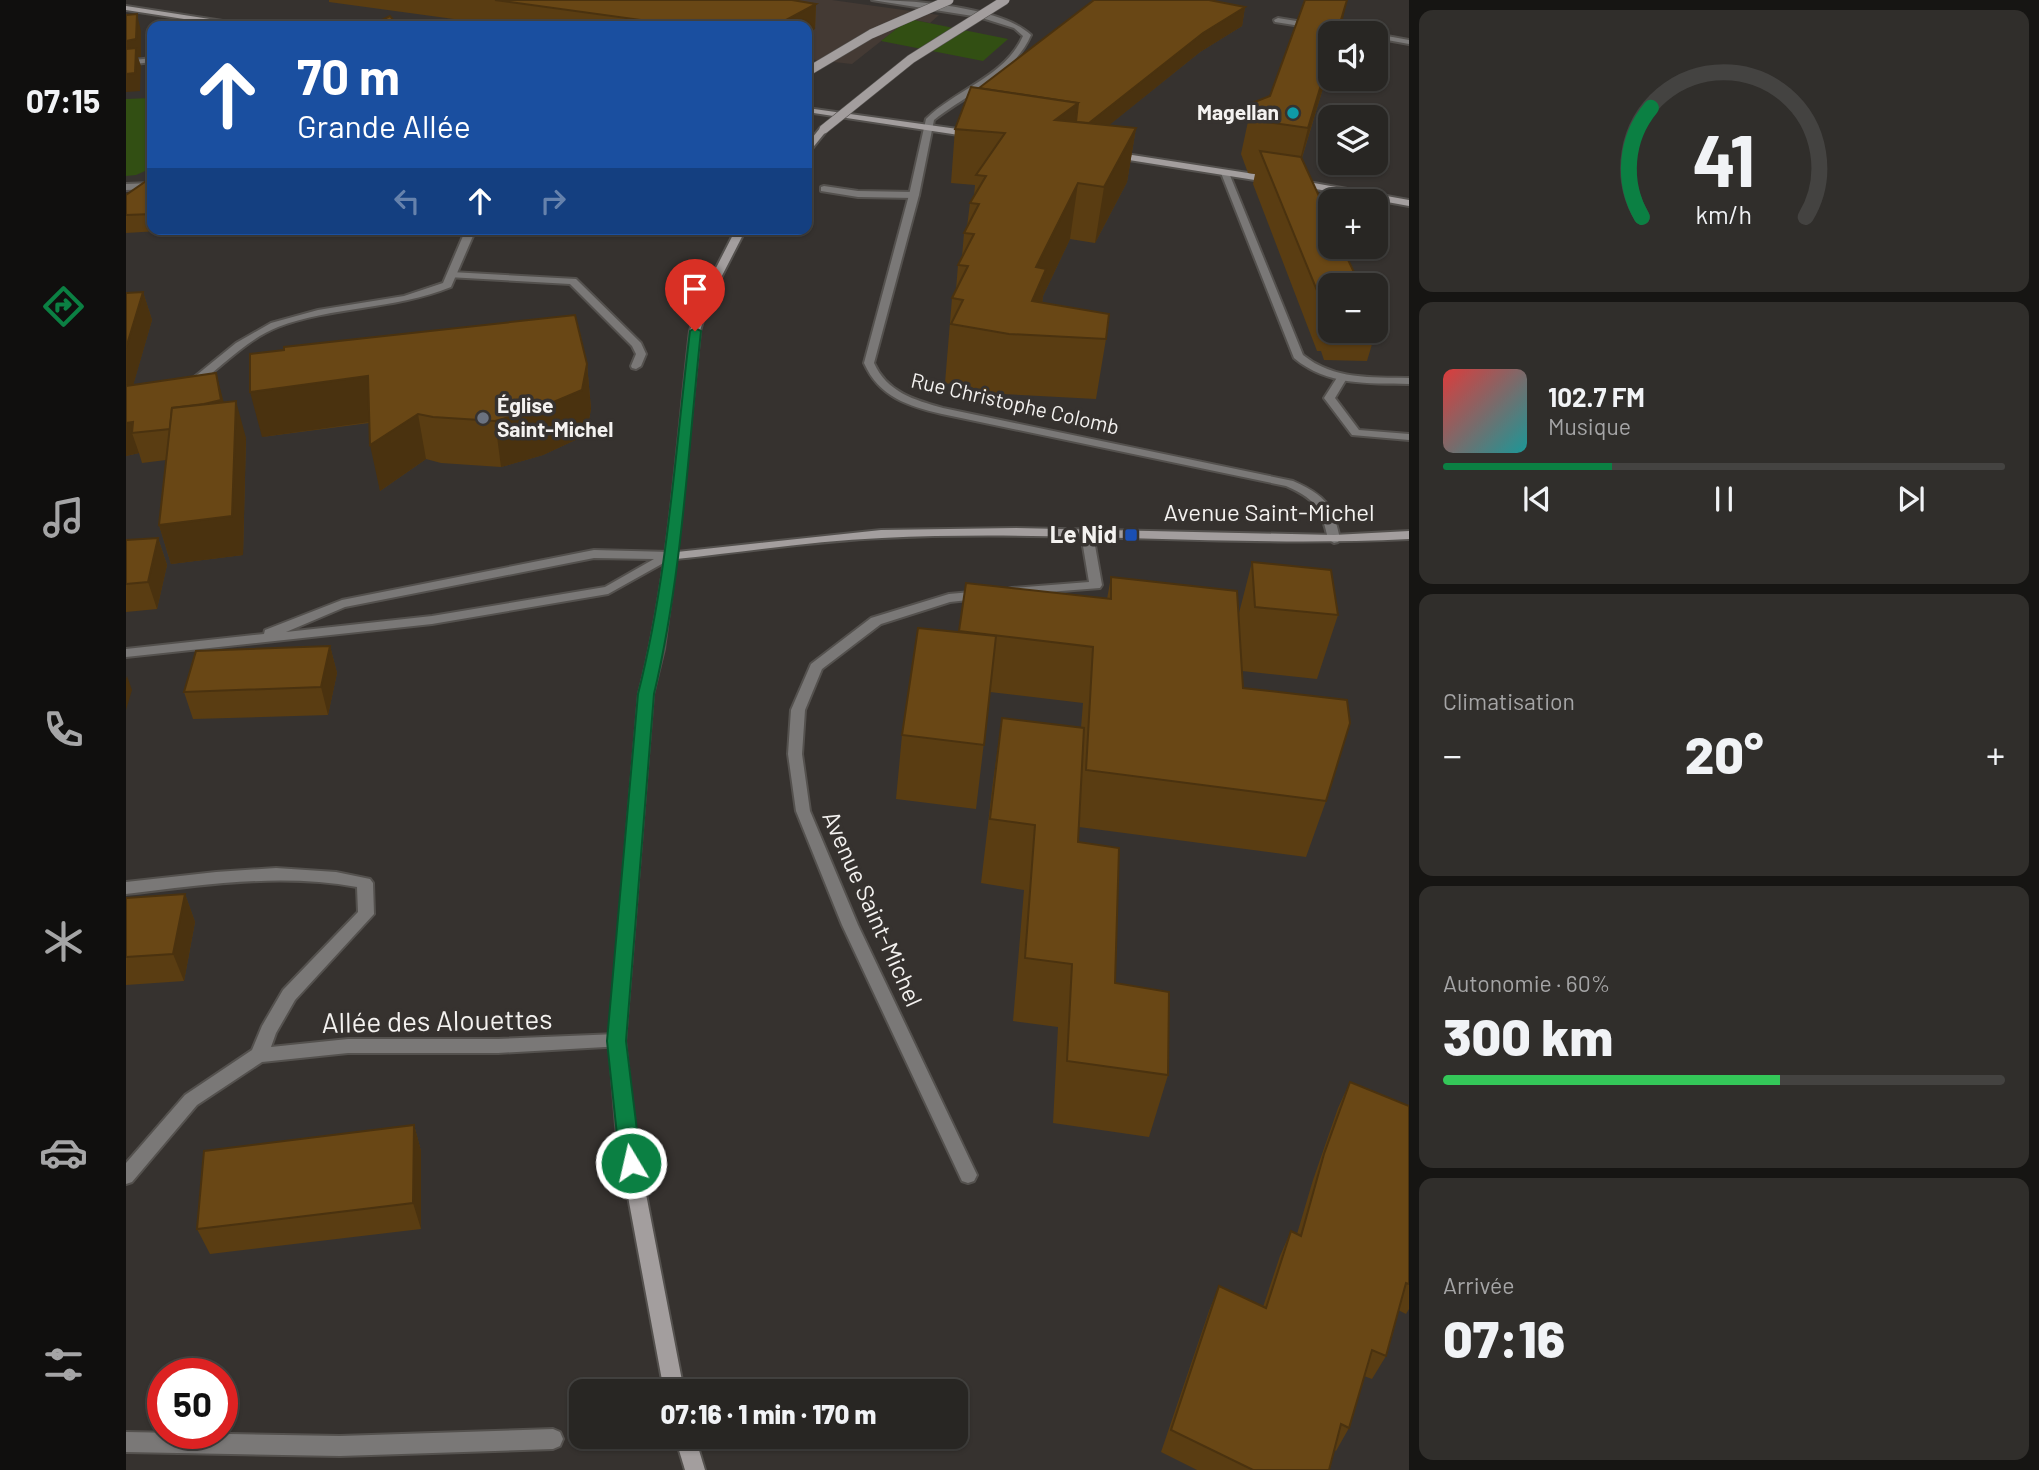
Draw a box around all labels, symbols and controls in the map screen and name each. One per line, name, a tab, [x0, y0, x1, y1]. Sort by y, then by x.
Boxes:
map controls	[1318, 21, 1388, 343]
button: sound	[1318, 21, 1388, 91]
text: 70 m	[297, 46, 400, 105]
icon: ahead	[182, 49, 273, 140]
text: 07:15	[26, 81, 100, 119]
place label: Magellan	[1197, 99, 1279, 124]
marker: Magellan	[1285, 105, 1301, 121]
button: layers	[1318, 105, 1388, 175]
text: Grande Allée	[297, 106, 471, 144]
text: 41	[1693, 114, 1755, 202]
icon: left	[388, 182, 426, 220]
icon: ahead	[461, 182, 499, 220]
icon: right	[534, 182, 572, 220]
button: +	[1318, 189, 1388, 259]
text: km/h	[1696, 199, 1752, 229]
pin	[665, 259, 725, 331]
icon: arrive	[676, 270, 714, 308]
button: −	[1318, 273, 1388, 343]
icon: directions	[39, 282, 88, 331]
street label: Rue Christophe Colomb	[909, 366, 1122, 439]
text: 102.7 FM	[1548, 381, 1645, 412]
place label: Église Saint-Michel	[497, 392, 613, 441]
marker: Église Saint-Michel	[475, 410, 491, 426]
text: Musique	[1548, 412, 1631, 440]
icon: previous	[1518, 480, 1556, 518]
icon: pause	[1705, 480, 1743, 518]
icon: next	[1892, 480, 1930, 518]
icon: music	[39, 493, 88, 542]
street label: Avenue Saint-Michel	[1163, 497, 1375, 526]
place label: Le Nid	[1050, 519, 1117, 548]
marker: Le Nid	[1123, 527, 1139, 543]
text: Climatisation	[1443, 687, 1575, 715]
icon: phone	[39, 705, 88, 754]
text: 20°	[1685, 722, 1763, 784]
text: −	[1443, 731, 1462, 777]
text: +	[1986, 731, 2005, 777]
street label: Avenue Saint-Michel	[817, 806, 930, 1011]
icon: climate	[39, 917, 88, 966]
text: Autonomie · 60%	[1443, 969, 1610, 997]
street label: Allée des Alouettes	[321, 1001, 553, 1039]
text: 300 km	[1443, 1004, 1613, 1066]
position arrow	[594, 1126, 668, 1200]
icon: car	[39, 1128, 88, 1177]
text: Arrivée	[1443, 1271, 1515, 1299]
text: 07:16	[1443, 1306, 1565, 1368]
icon: filters	[39, 1340, 88, 1389]
speed limit sign: 50	[147, 1358, 238, 1449]
text: 07:16 · 1 min · 170 m	[661, 1398, 876, 1429]

